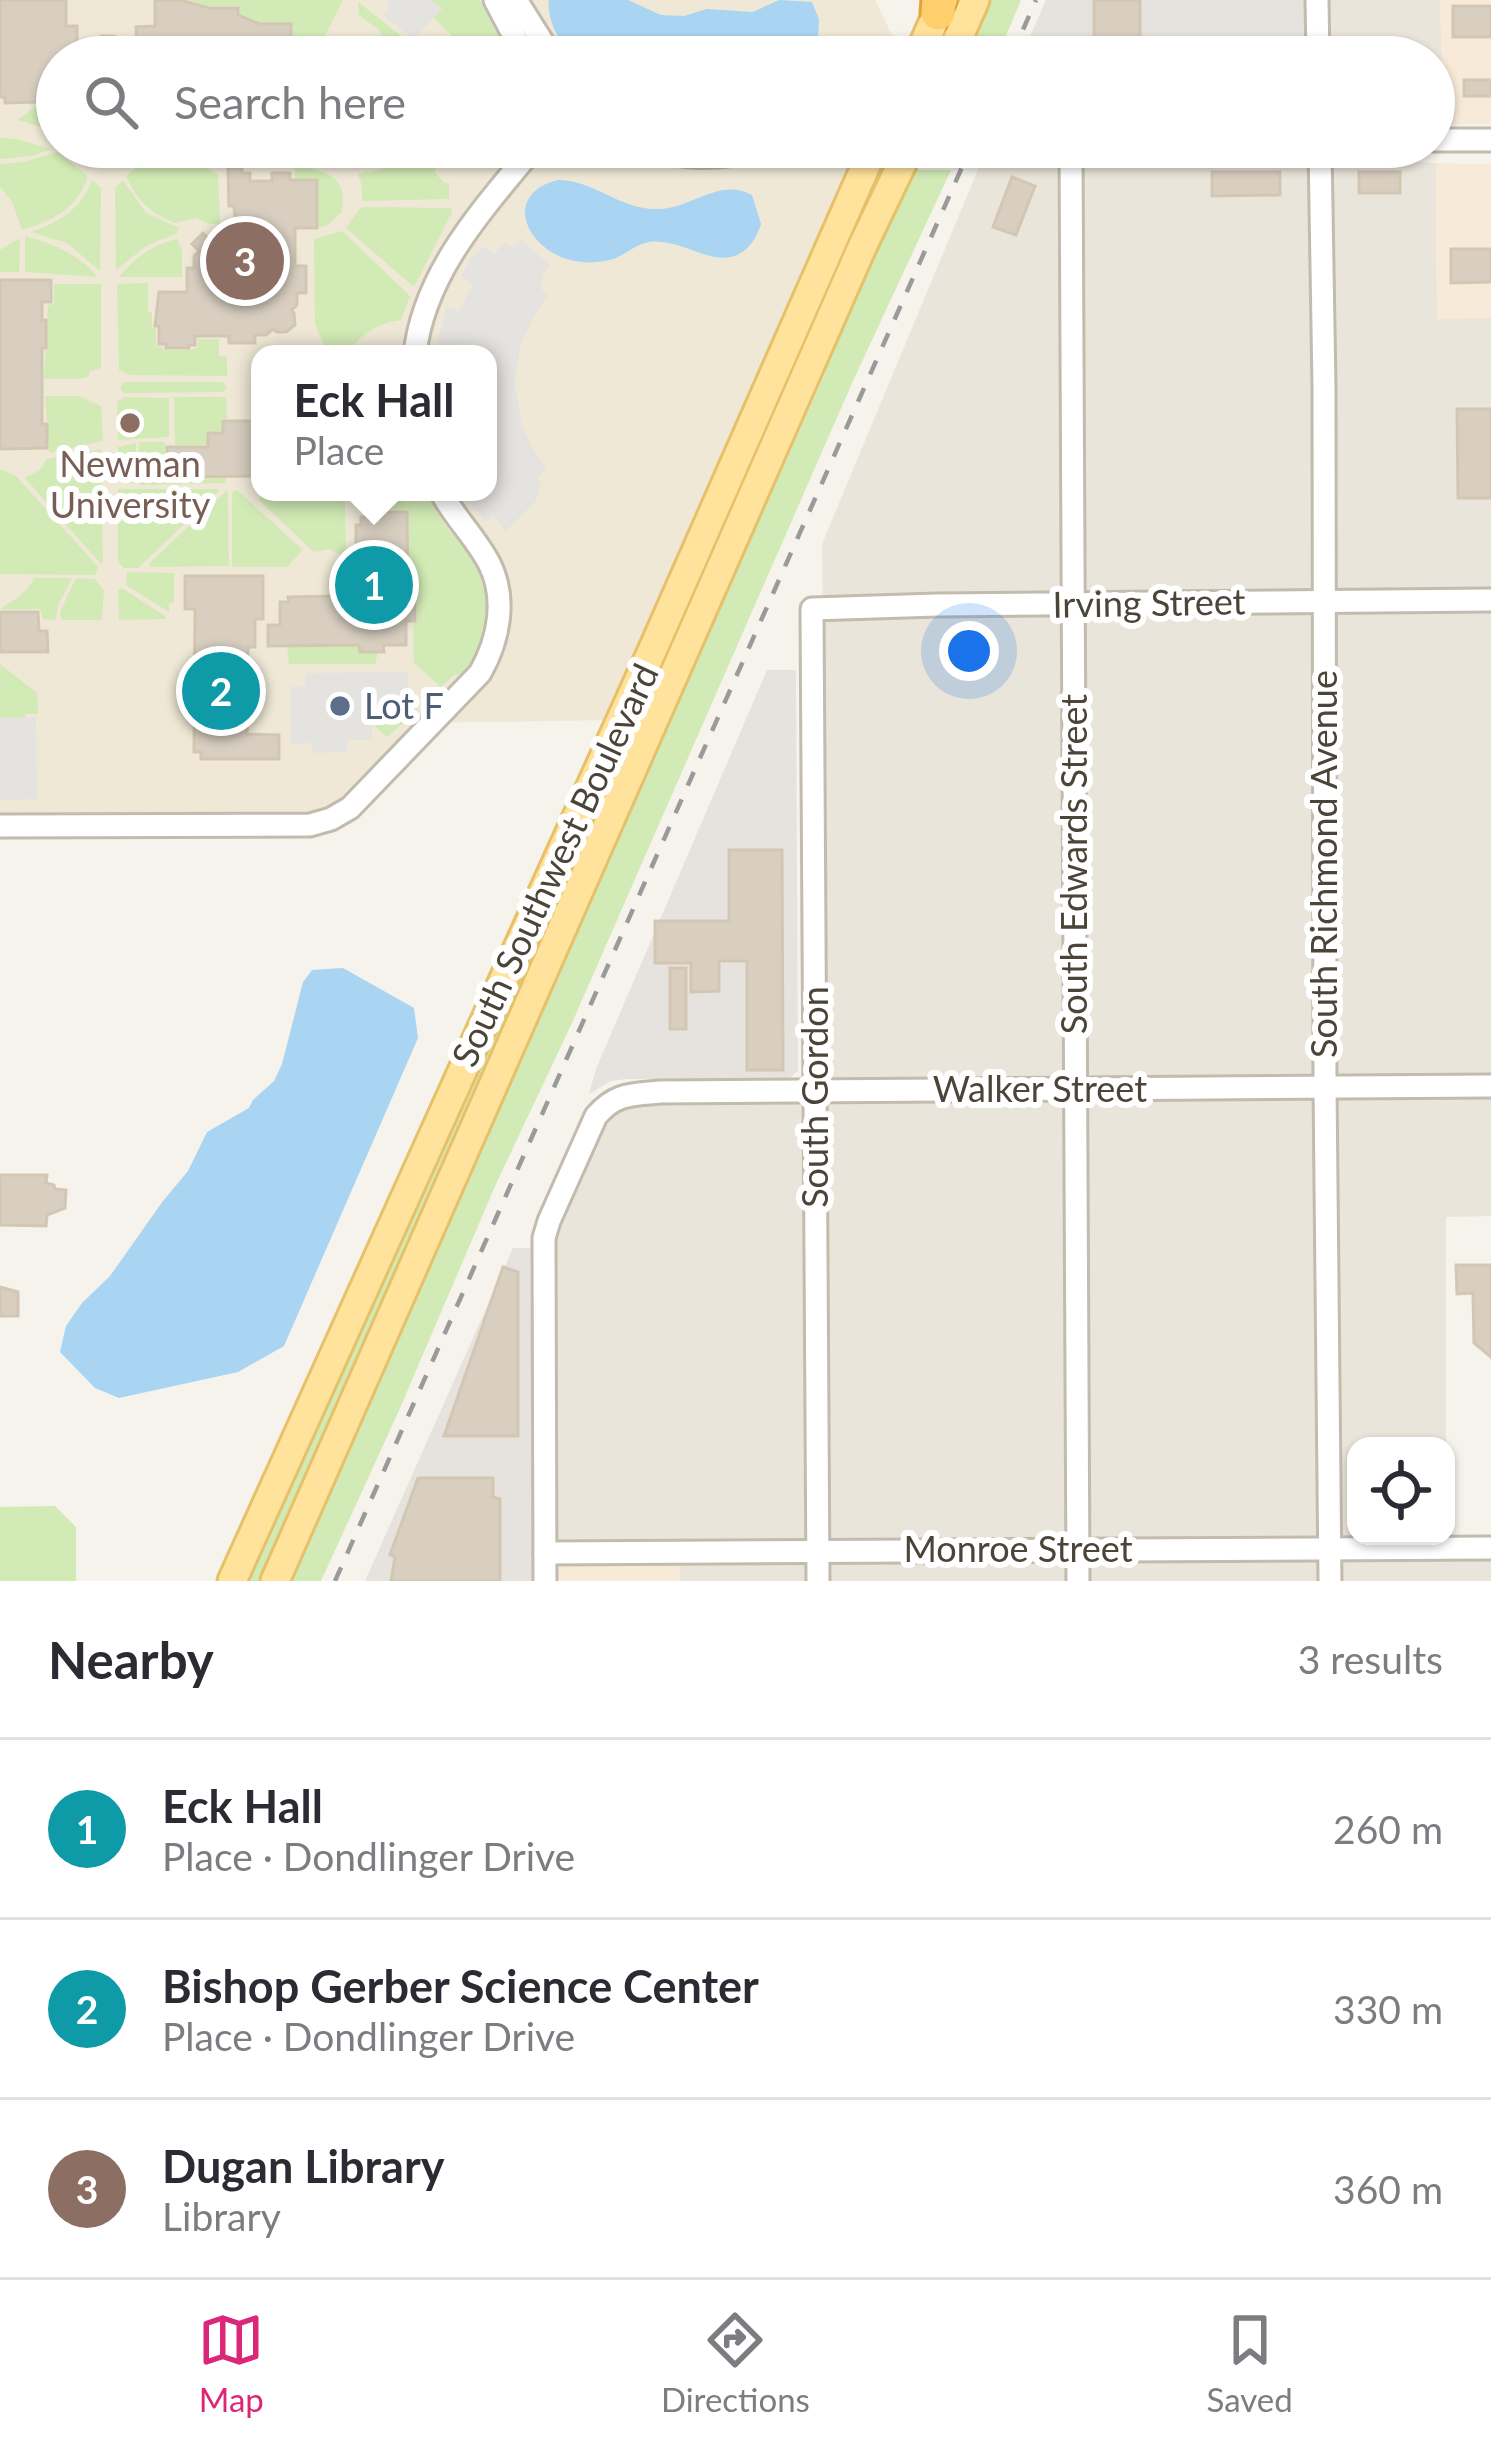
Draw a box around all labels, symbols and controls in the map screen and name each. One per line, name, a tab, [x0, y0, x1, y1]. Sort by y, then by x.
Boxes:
search box	[36, 36, 1455, 168]
icon: search	[78, 69, 144, 135]
text: Search here	[174, 75, 406, 129]
pin: 3	[206, 216, 284, 306]
popup	[251, 345, 497, 501]
text: Eck Hall	[294, 373, 454, 427]
marker: Newman University	[117, 410, 143, 436]
text: Place	[294, 427, 384, 473]
place label: Newman University	[50, 441, 211, 526]
pin: 1	[335, 540, 413, 630]
street label: Irving Street	[1052, 578, 1246, 626]
your location	[939, 621, 999, 681]
pin: 2	[182, 646, 260, 736]
street label: South Southwest Boulevard	[441, 656, 667, 1073]
street label: South Richmond Avenue	[1301, 670, 1345, 1058]
place label: Lot F	[364, 683, 444, 727]
marker: Lot F	[327, 693, 353, 719]
street label: South Edwards Street	[1051, 694, 1095, 1034]
street label: South Gordon	[792, 986, 836, 1208]
street label: Walker Street	[933, 1066, 1147, 1110]
map controls	[1347, 1437, 1455, 1545]
button: locate	[1347, 1437, 1455, 1545]
street label: Monroe Street	[903, 1526, 1133, 1570]
text: Nearby	[48, 1629, 214, 1690]
text: 3 results	[1298, 1636, 1443, 1682]
text: Eck Hall	[162, 1779, 323, 1833]
text: 1	[76, 1806, 98, 1852]
text: 260 m	[1333, 1806, 1443, 1852]
text: Place · Dondlinger Drive	[162, 1833, 575, 1879]
text: Bishop Gerber Science Center	[162, 1959, 759, 2013]
text: 2	[76, 1986, 98, 2032]
text: 330 m	[1333, 1986, 1443, 2032]
text: Place · Dondlinger Drive	[162, 2013, 575, 2059]
text: Dugan Library	[162, 2139, 444, 2193]
text: 3	[76, 2166, 98, 2212]
text: 360 m	[1333, 2166, 1443, 2212]
text: Library	[162, 2193, 281, 2239]
tab: Map	[198, 2307, 264, 2419]
tab: Directions	[661, 2307, 810, 2419]
tab: Saved	[1206, 2307, 1293, 2419]

